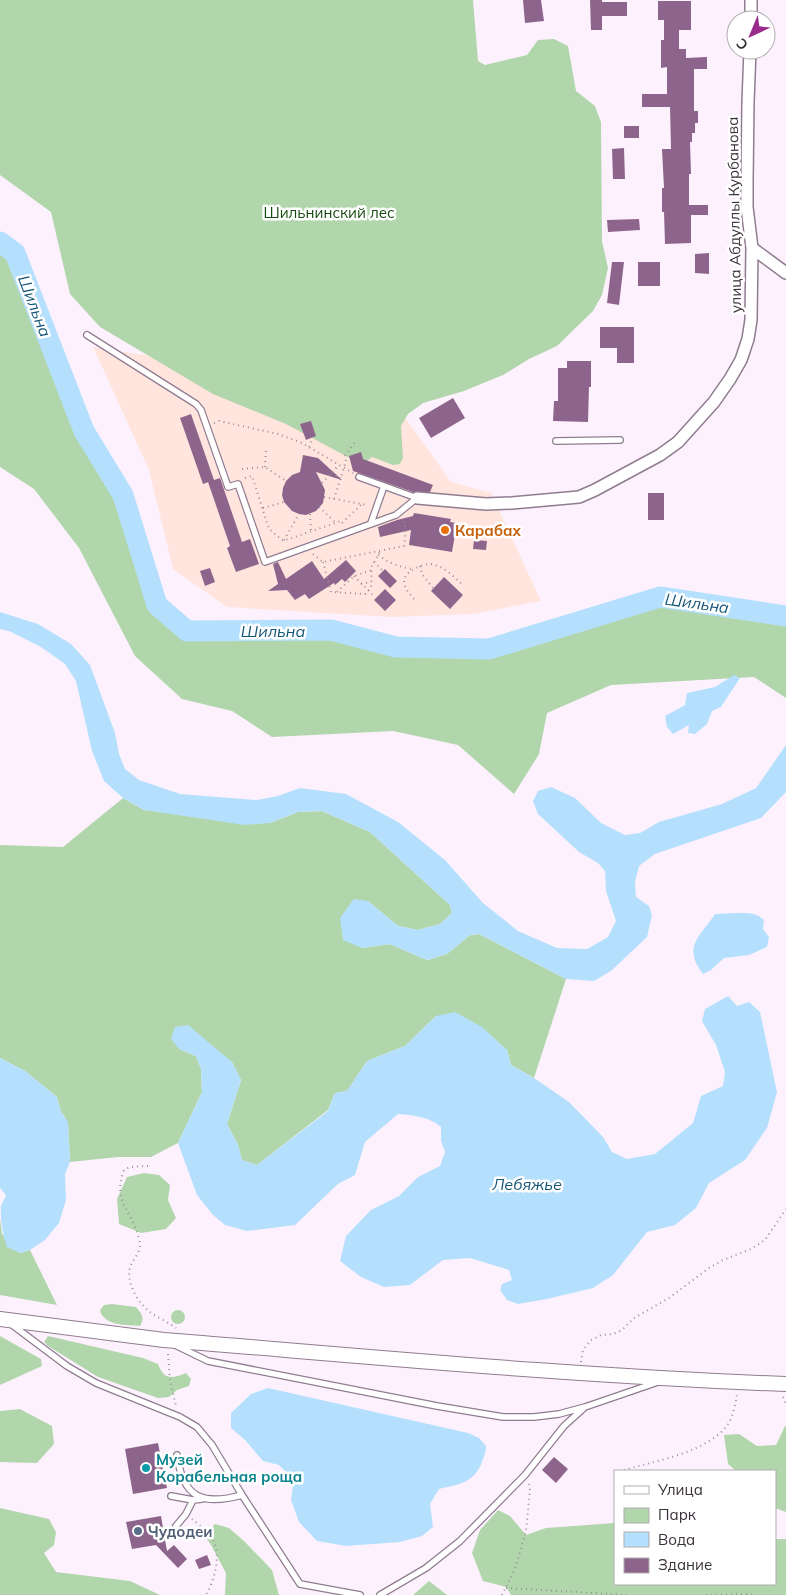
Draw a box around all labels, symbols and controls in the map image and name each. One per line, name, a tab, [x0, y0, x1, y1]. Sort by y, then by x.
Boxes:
north arrow	[726, 10, 776, 60]
text: С	[732, 35, 752, 54]
street label: улица Абдуллы Курбанова	[723, 117, 745, 313]
park label: Шильнинский лес	[263, 203, 395, 222]
water label: Шильна	[14, 272, 56, 340]
place label: Карабах	[455, 521, 521, 540]
marker: Карабах	[439, 524, 451, 536]
water label: Шильна	[664, 589, 730, 617]
water label: Шильна	[241, 621, 305, 641]
water label: Лебяжье	[491, 1174, 562, 1194]
place label: Музей Корабельная роща	[156, 1450, 302, 1486]
marker: Музей Корабельная роща	[140, 1462, 152, 1474]
legend	[614, 1470, 776, 1585]
text: Улица	[657, 1480, 703, 1499]
text: Парк	[658, 1505, 697, 1524]
place label: Чудодеи	[148, 1522, 213, 1541]
marker: Чудодеи	[132, 1525, 144, 1537]
text: Вода	[658, 1530, 695, 1549]
text: Здание	[658, 1555, 712, 1574]

